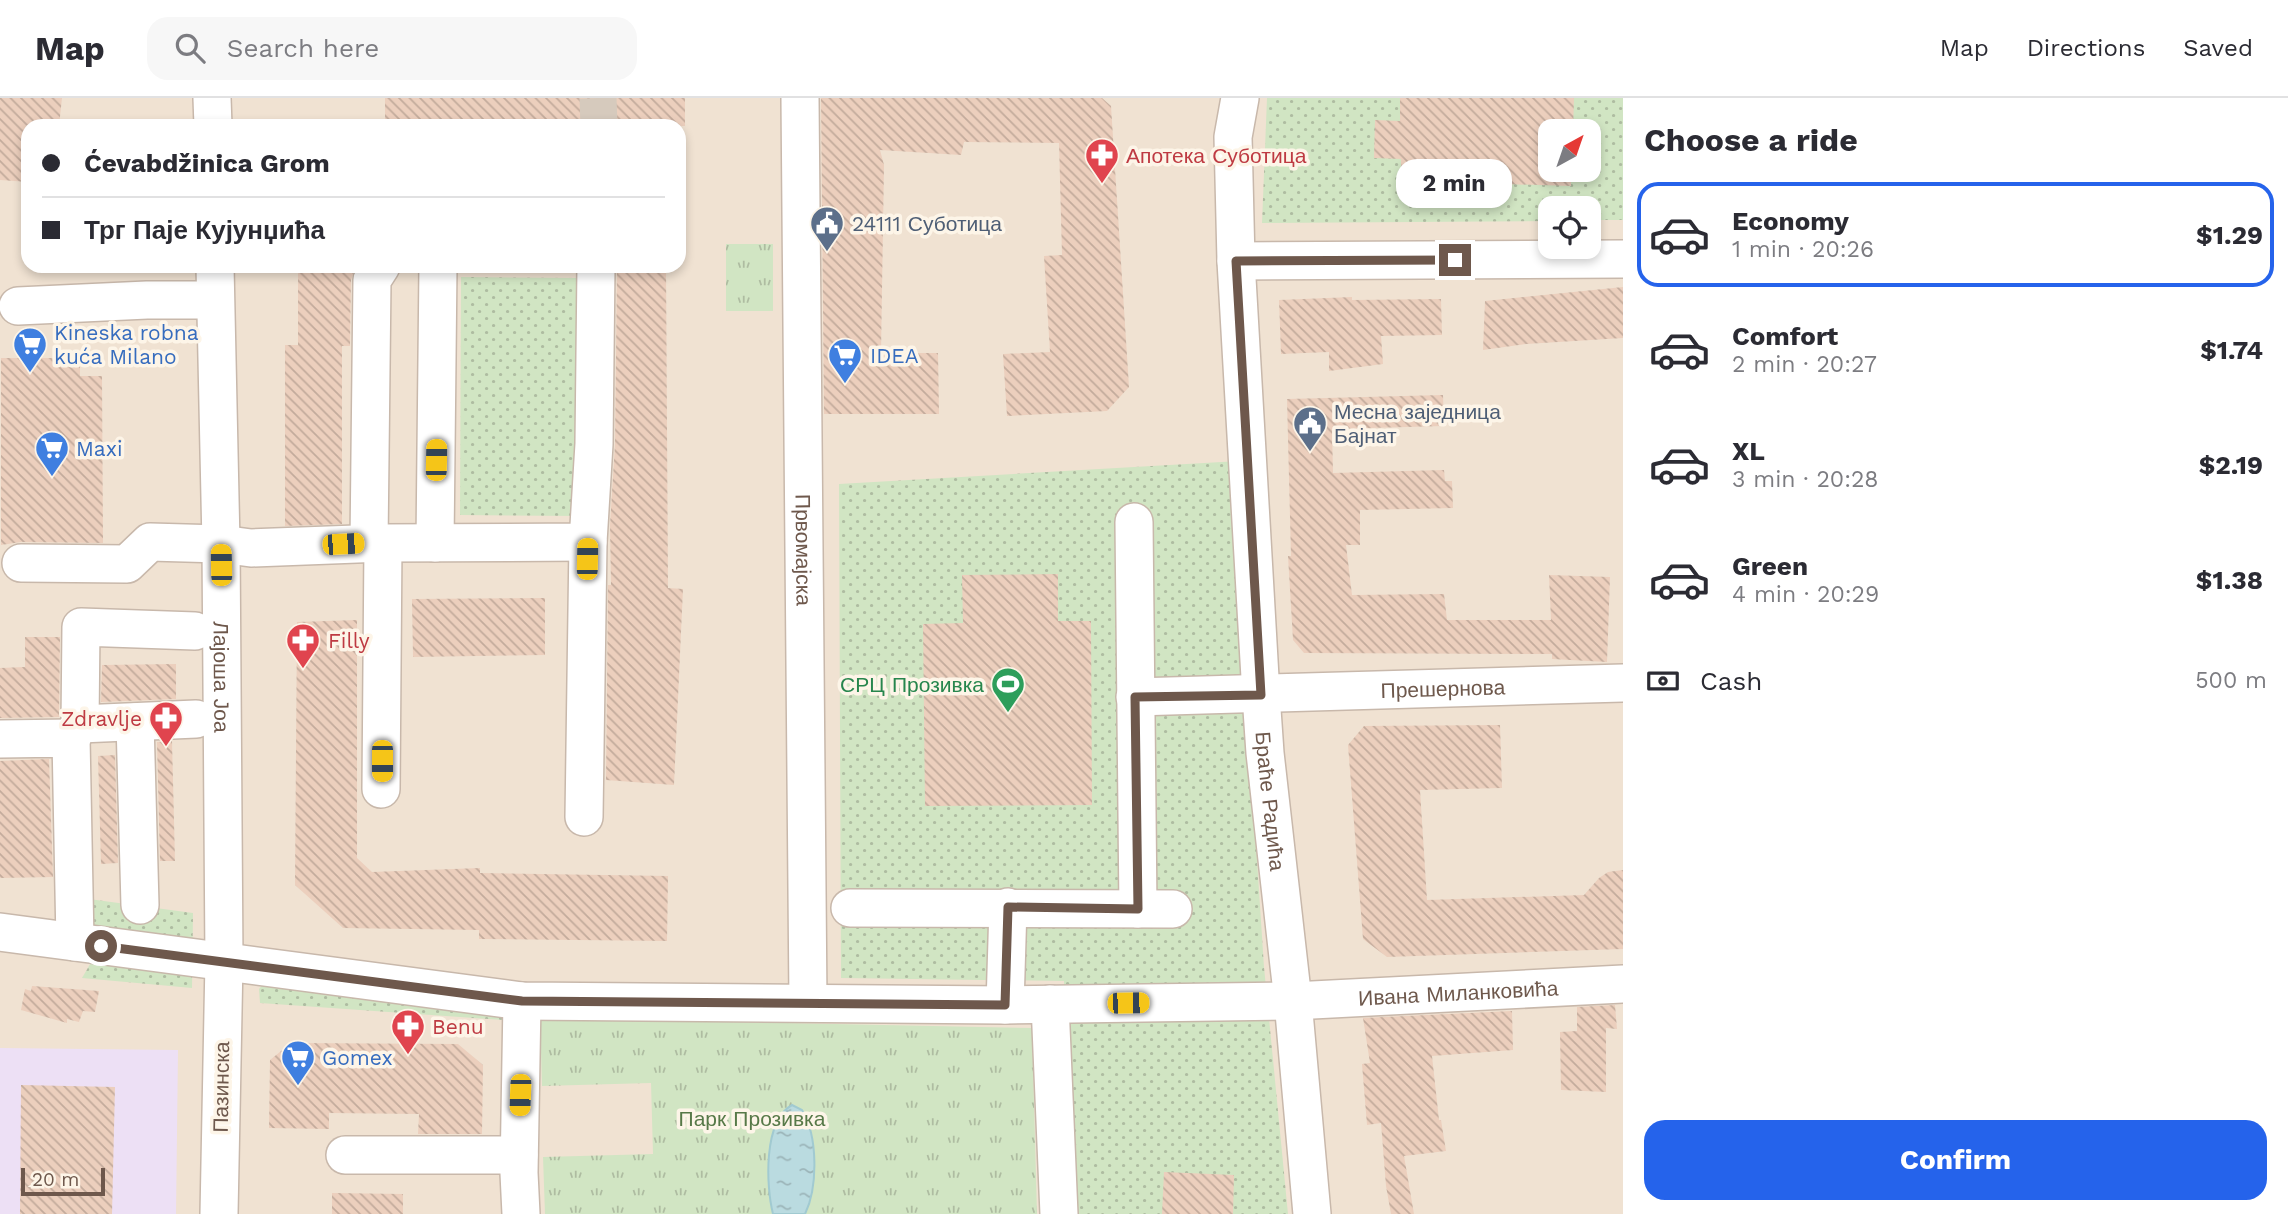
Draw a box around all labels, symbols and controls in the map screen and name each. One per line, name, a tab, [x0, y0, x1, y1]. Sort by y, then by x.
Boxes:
search box	[147, 17, 637, 80]
text: Map	[35, 29, 105, 68]
icon: search	[171, 29, 209, 67]
text: Search here	[227, 33, 379, 63]
text: Map	[1940, 34, 1989, 62]
text: Directions	[2027, 34, 2145, 62]
text: Saved	[2183, 34, 2253, 62]
north arrow	[1538, 119, 1601, 182]
map controls	[1538, 119, 1601, 259]
text: Choose a ride	[1644, 121, 1858, 159]
pharmacy icon: Апотека Суботица	[1083, 136, 1121, 185]
place label: Апотека Суботица	[1126, 143, 1307, 168]
text: Ćevabdžinica Grom	[84, 148, 330, 178]
callout: 2 min	[1397, 158, 1513, 208]
text: 2 min	[1423, 170, 1485, 197]
button: locate	[1538, 196, 1601, 259]
icon: car	[1648, 203, 1711, 266]
public building icon: 24111 Суботица	[808, 204, 846, 253]
text: Economy	[1732, 206, 1849, 236]
place label: 24111 Суботица	[852, 211, 1002, 236]
text: Трг Паје Кујунџића	[84, 215, 325, 245]
text: $1.29	[2196, 220, 2263, 250]
text: 1 min · 20:26	[1732, 236, 1874, 263]
route end	[1439, 244, 1471, 276]
icon: car	[1648, 318, 1711, 381]
place label: Kineska robna kuća Milano	[54, 320, 199, 369]
text: Comfort	[1732, 321, 1838, 351]
supermarket icon: Kineska robna kuća Milano	[11, 325, 49, 374]
text: $1.74	[2200, 335, 2263, 365]
supermarket icon: IDEA	[826, 336, 864, 385]
place label: IDEA	[870, 343, 919, 368]
text: 2 min · 20:27	[1732, 351, 1877, 378]
place label: Месна заједница Бајнат	[1334, 399, 1501, 448]
public building icon: Месна заједница Бајнат	[1291, 404, 1329, 453]
supermarket icon: Maxi	[33, 429, 71, 478]
icon: car	[1648, 433, 1711, 496]
place label: Maxi	[76, 436, 122, 461]
text: XL	[1732, 436, 1765, 466]
car	[426, 439, 447, 481]
text: $2.19	[2199, 450, 2263, 480]
text: 3 min · 20:28	[1732, 466, 1879, 493]
street label: Првомајска	[791, 494, 817, 606]
car	[322, 532, 365, 556]
car	[577, 538, 598, 580]
car	[211, 544, 232, 586]
icon: car	[1648, 548, 1711, 611]
text: Green	[1732, 551, 1808, 581]
text: $1.38	[2196, 565, 2263, 595]
text: 4 min · 20:29	[1732, 581, 1879, 608]
street label: Лајоша Јоа	[209, 621, 235, 733]
pharmacy icon: Filly	[284, 621, 322, 670]
place label: Filly	[328, 628, 370, 653]
icon: cash	[1644, 662, 1682, 700]
sports icon: СРЦ Прозивка	[989, 665, 1027, 714]
text: Cash	[1700, 666, 1762, 696]
text: 500 m	[2195, 667, 2267, 694]
place label: СРЦ Прозивка	[840, 672, 984, 697]
street label: Прешернова	[1380, 674, 1506, 702]
pharmacy icon: Zdravlje	[147, 699, 185, 748]
place label: Zdravlje	[61, 706, 142, 731]
street label: Браће Радића	[1251, 731, 1291, 872]
car	[372, 740, 393, 782]
route start	[85, 930, 117, 962]
street label: Ивана Миланковића	[1358, 975, 1559, 1010]
car	[1107, 992, 1150, 1014]
pharmacy icon: Benu	[389, 1007, 427, 1056]
place label: Benu	[432, 1014, 484, 1039]
supermarket icon: Gomex	[279, 1038, 317, 1087]
street label: Пазинска	[208, 1041, 234, 1133]
place label: Gomex	[322, 1045, 393, 1070]
car	[509, 1074, 532, 1116]
park label: Парк Прозивка	[679, 1106, 826, 1131]
button: Confirm	[1644, 1120, 2267, 1200]
scale bar	[21, 1165, 105, 1197]
text: 20 m	[32, 1168, 79, 1191]

